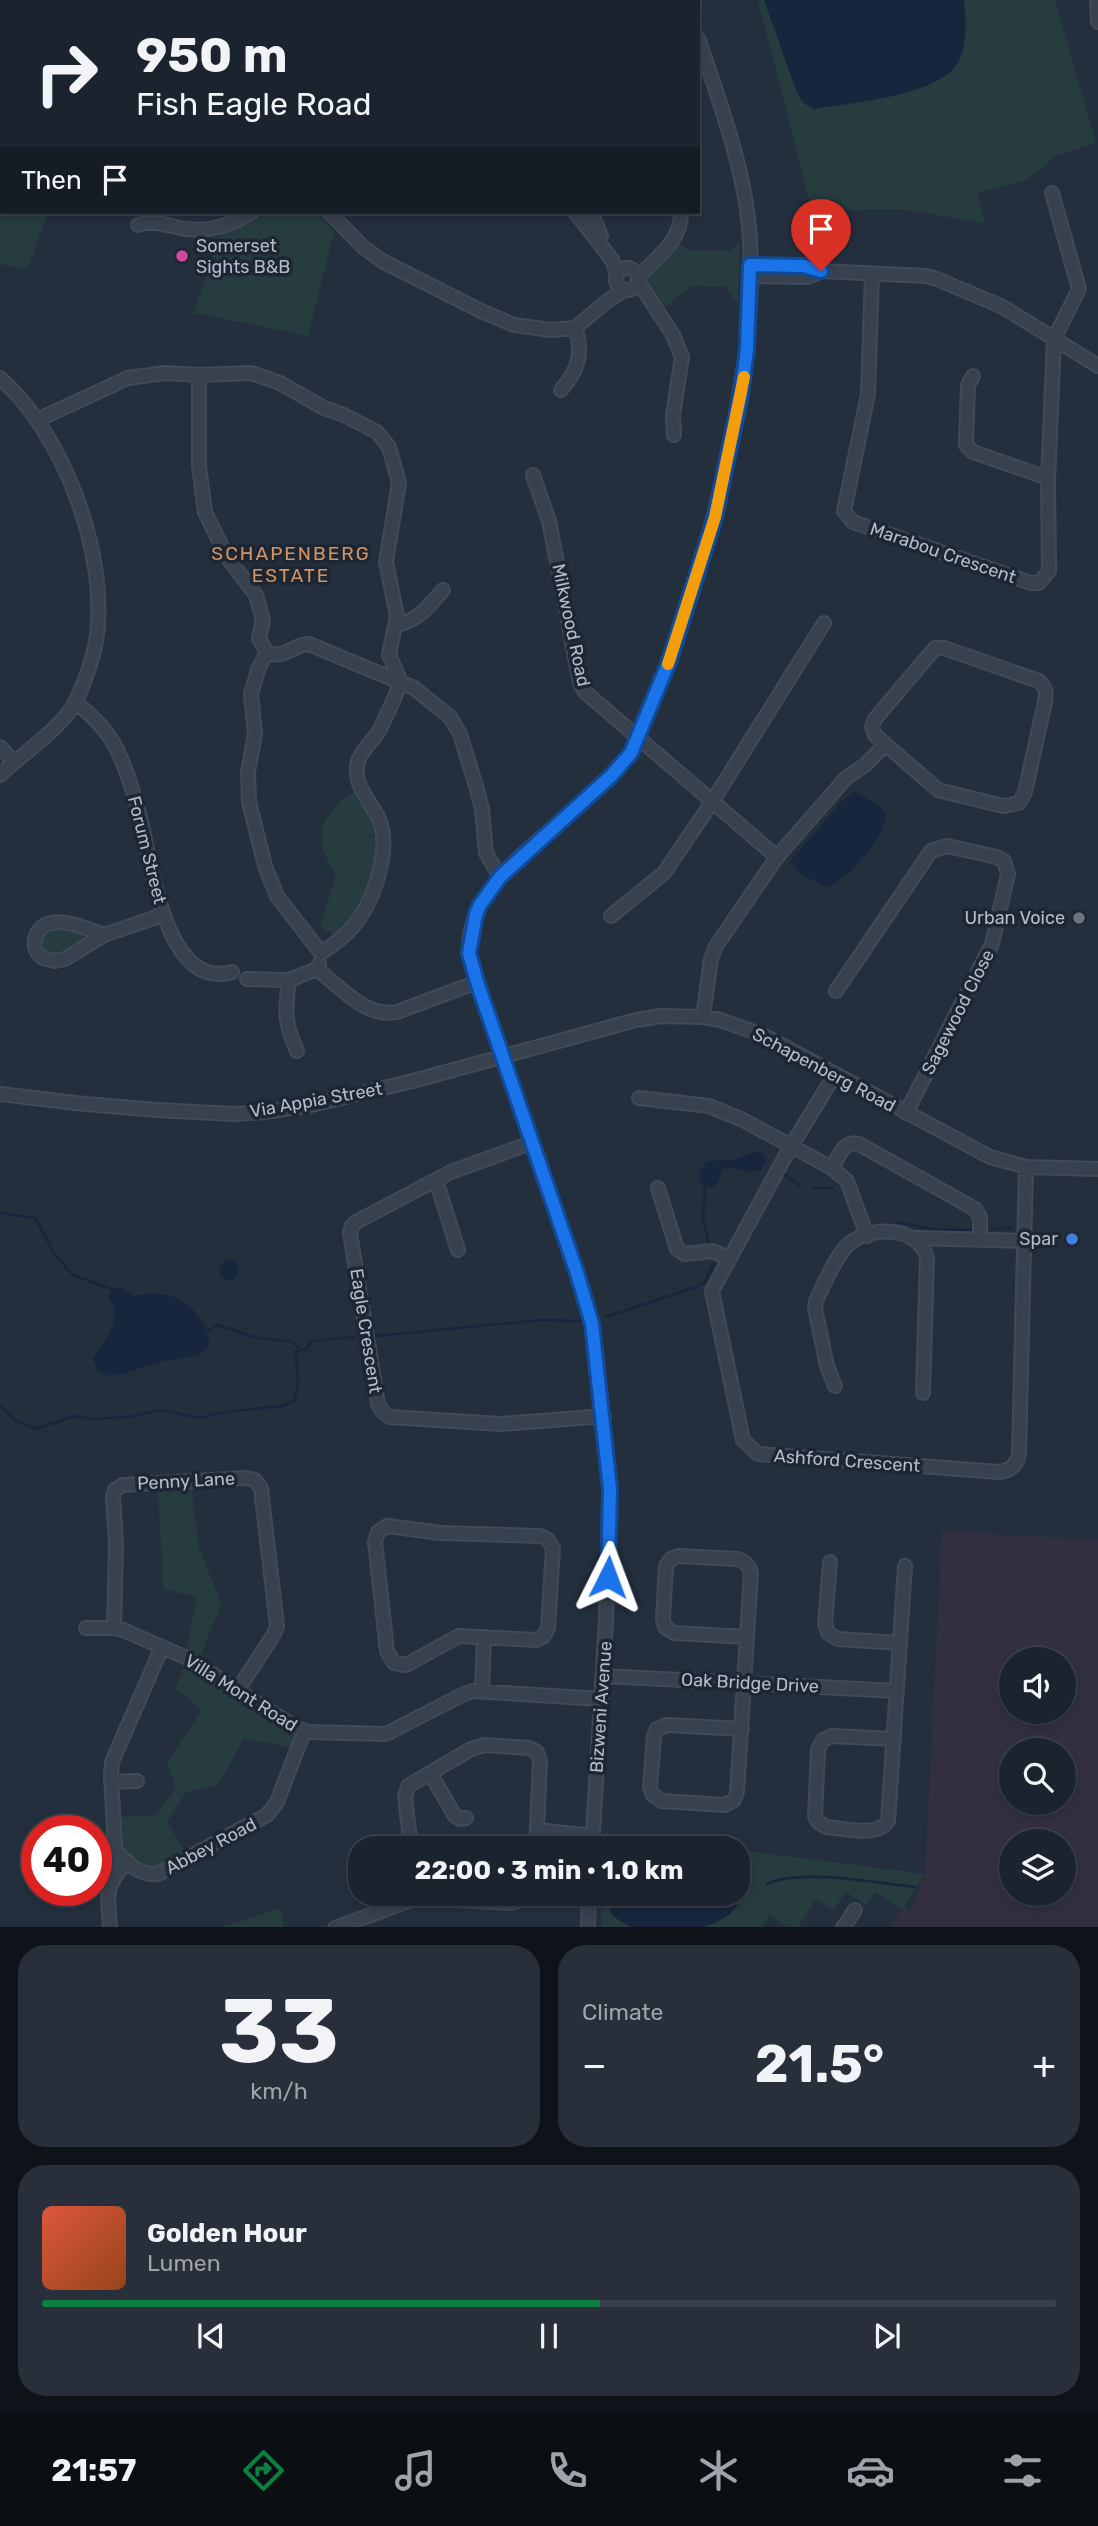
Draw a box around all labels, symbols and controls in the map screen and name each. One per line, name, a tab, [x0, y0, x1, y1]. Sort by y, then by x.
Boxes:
text: 950 m	[136, 26, 288, 84]
icon: right	[21, 28, 112, 119]
text: Fish Eagle Road	[136, 85, 372, 123]
icon: arrive	[96, 161, 134, 199]
text: Then	[21, 165, 82, 196]
pin	[791, 199, 851, 271]
icon: arrive	[802, 210, 840, 248]
place label: Somerset Sights B&B	[196, 235, 290, 278]
marker: Somerset Sights B&B	[174, 248, 190, 264]
street label: Marabou Crescent	[867, 518, 1019, 588]
district label: SCHAPENBERG ESTATE	[211, 542, 371, 587]
street label: Milkwood Road	[547, 562, 595, 688]
street label: Forum Street	[123, 794, 171, 906]
place label: Urban Voice	[965, 907, 1065, 929]
marker: Urban Voice	[1071, 910, 1087, 926]
street label: Sagewood Close	[917, 946, 999, 1078]
street label: Schapenberg Road	[749, 1023, 899, 1117]
street label: Via Appia Street	[248, 1078, 384, 1122]
place label: Spar	[1019, 1228, 1058, 1250]
marker: Spar	[1064, 1231, 1080, 1247]
street label: Eagle Crescent	[345, 1267, 387, 1395]
street label: Ashford Crescent	[773, 1445, 921, 1477]
street label: Penny Lane	[137, 1467, 235, 1495]
position arrow	[571, 1540, 645, 1614]
street label: Bizweni Avenue	[585, 1640, 617, 1774]
map controls	[999, 1647, 1076, 1906]
button: sound	[999, 1647, 1076, 1724]
street label: Villa Mont Road	[181, 1650, 301, 1736]
street label: Oak Bridge Drive	[680, 1668, 820, 1698]
button: search	[999, 1738, 1076, 1815]
street label: Abbey Road	[162, 1813, 260, 1879]
speed limit sign: 40	[21, 1815, 112, 1906]
button: layers	[999, 1829, 1076, 1906]
text: 22:00 · 3 min · 1.0 km	[414, 1855, 684, 1886]
text: 33	[219, 1977, 339, 2085]
text: Climate	[582, 1998, 663, 2026]
text: 21.5°	[755, 2033, 884, 2095]
text: −	[582, 2042, 607, 2088]
text: +	[1032, 2042, 1056, 2088]
text: km/h	[250, 2077, 308, 2105]
text: Golden Hour	[147, 2218, 307, 2249]
text: Lumen	[147, 2249, 221, 2277]
icon: previous	[192, 2317, 230, 2355]
icon: pause	[530, 2317, 568, 2355]
icon: next	[868, 2317, 906, 2355]
icon: directions	[239, 2446, 288, 2495]
icon: music	[391, 2446, 440, 2495]
icon: phone	[543, 2446, 592, 2495]
icon: climate	[694, 2446, 743, 2495]
icon: car	[846, 2446, 895, 2495]
icon: filters	[998, 2446, 1047, 2495]
text: 21:57	[51, 2451, 136, 2489]

